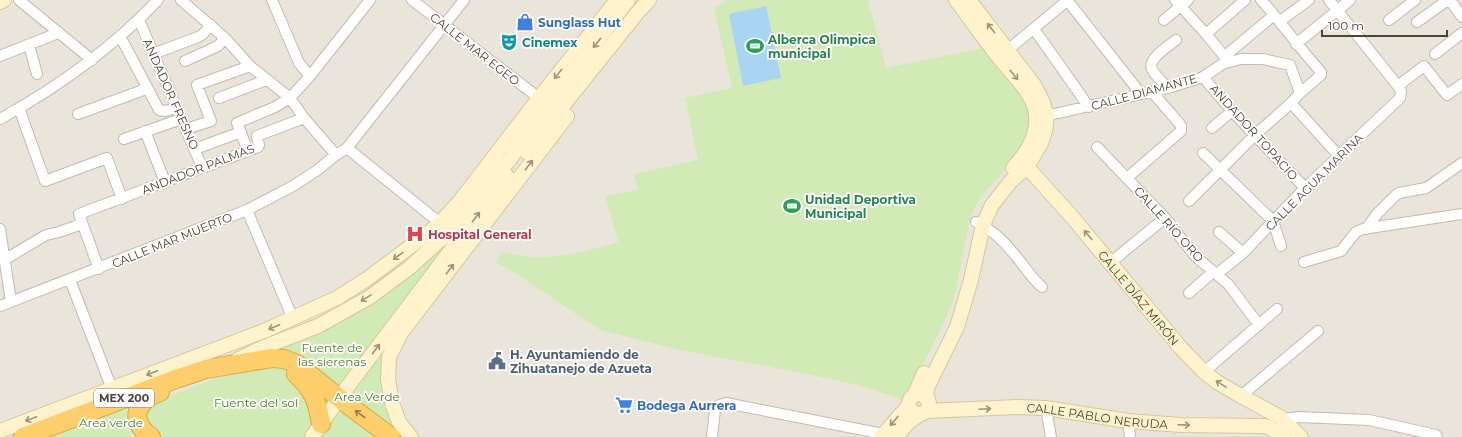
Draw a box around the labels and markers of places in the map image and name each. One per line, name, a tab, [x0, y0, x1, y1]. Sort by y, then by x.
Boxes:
shop icon: Sunglass Hut	[515, 12, 535, 32]
place label: Sunglass Hut	[538, 15, 622, 30]
theatre icon: Cinemex	[499, 32, 519, 52]
place label: Alberca Olimpica municipal	[767, 32, 876, 61]
place label: Cinemex	[522, 35, 578, 50]
sports icon: Alberca Olimpica municipal	[745, 36, 765, 56]
place label: Unidad Deportiva Municipal	[805, 192, 916, 221]
sports icon: Unidad Deportiva Municipal	[782, 196, 802, 216]
hospital icon: Hospital General	[405, 224, 425, 244]
place label: Hospital General	[428, 227, 532, 242]
place label: H. Ayuntamiendo de Zihuatanejo de Azueta	[510, 347, 652, 376]
public building icon: H. Ayuntamiendo de Zihuatanejo de Azueta	[487, 351, 507, 371]
supermarket icon: Bodega Aurrera	[614, 395, 634, 415]
place label: Bodega Aurrera	[637, 398, 736, 413]

